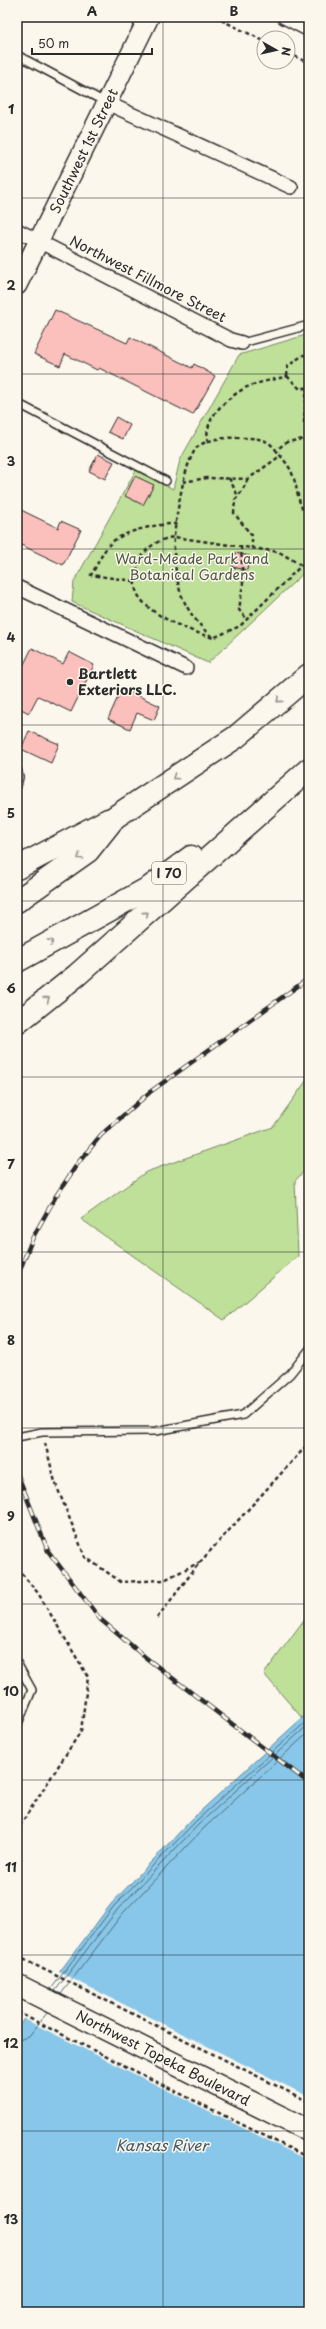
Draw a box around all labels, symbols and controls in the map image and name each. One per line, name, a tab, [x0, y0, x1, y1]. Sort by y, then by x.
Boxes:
text: A	[87, 1, 97, 20]
text: B	[230, 1, 239, 20]
scale bar	[32, 30, 152, 56]
north arrow	[256, 30, 296, 70]
text: 50 m	[38, 34, 69, 52]
text: N	[277, 46, 295, 57]
street label: Southwest 1st Street	[44, 84, 123, 217]
text: 1	[8, 99, 14, 118]
street label: Northwest Fillmore Street	[66, 230, 230, 327]
text: 2	[6, 275, 16, 294]
text: 3	[7, 451, 16, 470]
park label: Ward-Meade Park and Botanical Gardens	[115, 548, 269, 585]
text: 4	[7, 627, 16, 646]
place label: Bartlett Exteriors LLC.	[78, 663, 177, 700]
marker: Bartlett Exteriors LLC.	[65, 677, 75, 687]
one-way arrow	[277, 696, 284, 703]
one-way arrow	[172, 772, 179, 780]
text: 5	[7, 803, 15, 822]
one-way arrow	[77, 852, 84, 860]
road number: I 70	[152, 862, 186, 884]
one-way arrow	[141, 911, 149, 919]
one-way arrow	[47, 940, 54, 947]
text: 6	[6, 978, 16, 997]
one-way arrow	[43, 996, 50, 1003]
text: 7	[7, 1154, 15, 1173]
text: 8	[7, 1330, 15, 1349]
text: 9	[7, 1506, 15, 1525]
text: 10	[3, 1681, 19, 1700]
text: 11	[5, 1857, 17, 1876]
street label: Northwest Topeka Boulevard	[73, 2004, 254, 2111]
text: 12	[3, 2033, 19, 2052]
water label: Kansas River	[116, 2133, 210, 2156]
text: 13	[4, 2209, 19, 2228]

